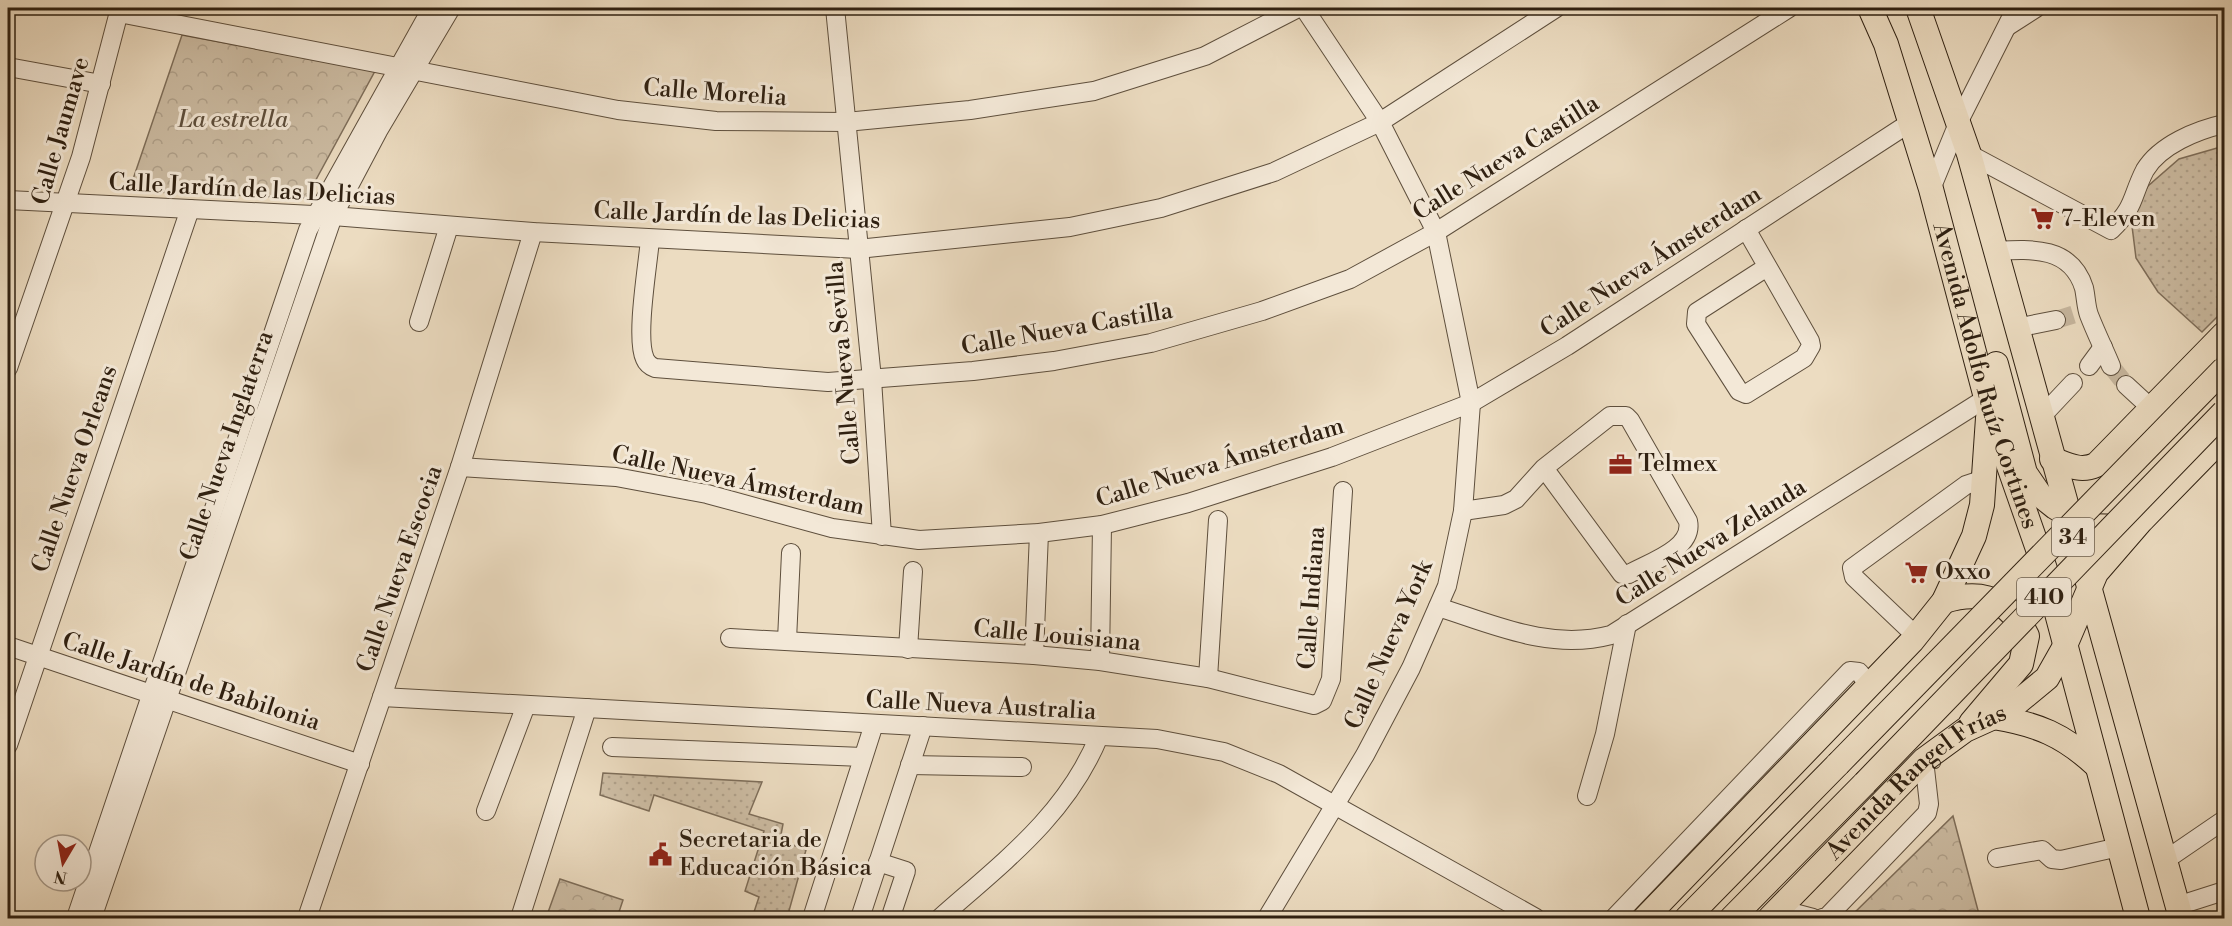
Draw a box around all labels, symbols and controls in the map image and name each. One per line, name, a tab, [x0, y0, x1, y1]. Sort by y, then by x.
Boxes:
street label: Calle Jaumave	[26, 54, 96, 208]
street label: Calle Morelia	[642, 73, 789, 113]
street label: Calle Nueva Castilla	[1407, 88, 1606, 227]
park label: La estrella	[177, 105, 289, 135]
street label: Calle Jardín de las Delicias	[108, 168, 396, 212]
street label: Calle Nueva Ámsterdam	[1534, 178, 1767, 345]
street label: Calle Jardín de las Delicias	[593, 196, 881, 236]
place label: 7-Eleven	[2061, 204, 2156, 234]
supermarket icon: 7-Eleven	[2030, 206, 2056, 232]
street label: Avenida Adolfo Ruíz Cortines	[1925, 219, 2045, 533]
street label: Calle Nueva Sevilla	[820, 259, 868, 466]
street label: Calle Nueva Castilla	[959, 295, 1176, 362]
street label: Calle Nueva Inglaterra	[174, 326, 281, 565]
street label: Calle Nueva Orleans	[25, 361, 125, 577]
street label: Calle Nueva Ámsterdam	[1092, 410, 1348, 515]
street label: Calle Nueva Ámsterdam	[609, 439, 867, 522]
place label: Telmex	[1638, 449, 1718, 479]
office icon: Telmex	[1607, 451, 1633, 477]
street label: Calle Nueva Escocia	[350, 461, 450, 676]
street label: Calle Nueva Zelanda	[1610, 472, 1813, 614]
road number: 34	[2052, 518, 2094, 556]
street label: Calle Indiana	[1292, 525, 1332, 671]
street label: Calle Nueva York	[1338, 554, 1440, 734]
place label: Oxxo	[1935, 557, 1991, 587]
supermarket icon: Oxxo	[1904, 559, 1930, 585]
road number: 410	[2017, 578, 2071, 616]
street label: Calle Louisiana	[972, 614, 1143, 658]
street label: Calle Jardín de Babilonia	[58, 626, 325, 738]
street label: Calle Nueva Australia	[865, 685, 1098, 727]
street label: Avenida Rangel Frías	[1819, 698, 2011, 867]
place label: Secretaria de Educación Básica	[679, 825, 873, 883]
north arrow	[33, 833, 93, 893]
public building icon: Secretaria de Educación Básica	[648, 841, 674, 867]
text: N	[52, 866, 69, 888]

